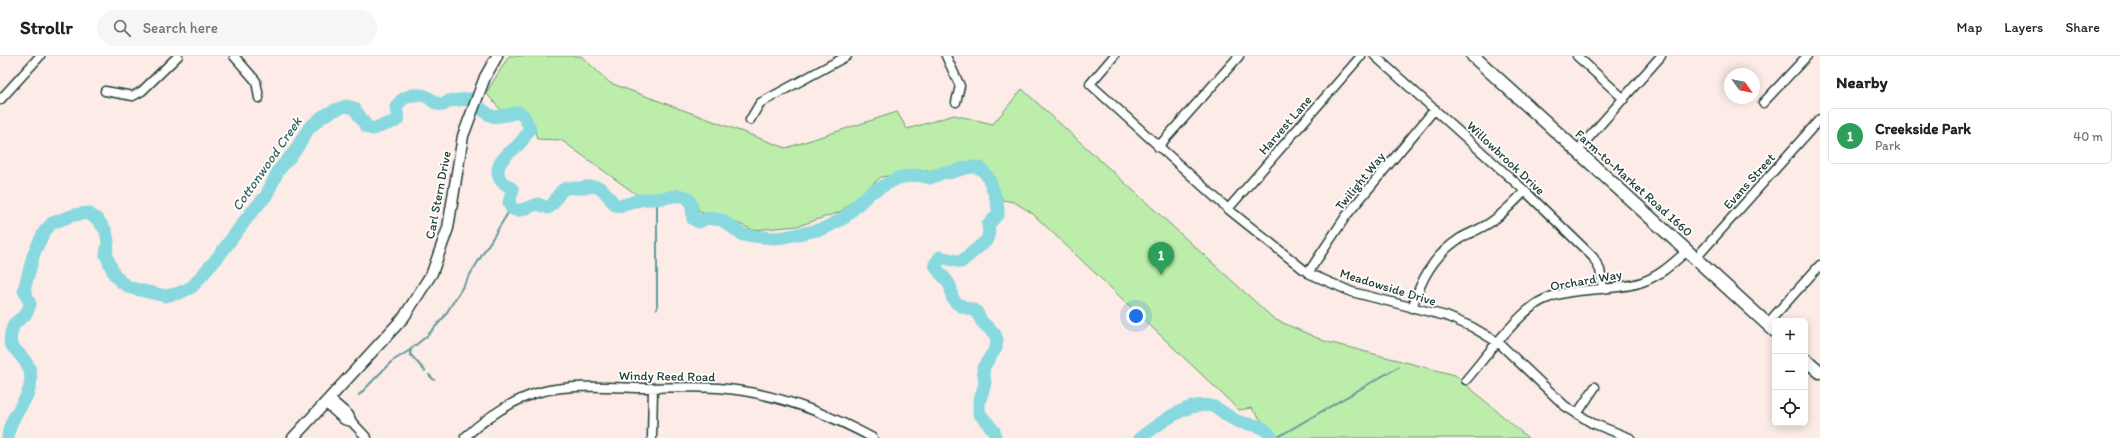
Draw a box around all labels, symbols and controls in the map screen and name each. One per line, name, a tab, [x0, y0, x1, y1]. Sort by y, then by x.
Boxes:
search box	[97, 10, 377, 46]
text: Strollr	[20, 16, 73, 39]
icon: search	[111, 17, 133, 39]
text: Search here	[143, 19, 218, 37]
text: Map	[1957, 19, 1982, 36]
text: Layers	[2004, 19, 2043, 36]
text: Share	[2065, 19, 2100, 36]
north arrow	[1724, 68, 1760, 104]
text: Nearby	[1836, 72, 1888, 92]
street label: Harvest Lane	[1255, 92, 1315, 158]
water label: Cottonwood Creek	[228, 113, 306, 214]
street label: Willowbrook Drive	[1464, 118, 1548, 198]
text: Creekside Park	[1875, 120, 1971, 138]
street label: Farm-to-Market Road 1660	[1572, 126, 1696, 240]
text: 1	[1847, 129, 1853, 144]
text: 40 m	[2073, 129, 2103, 144]
text: Park	[1875, 138, 1901, 153]
street label: Twilight Way	[1332, 149, 1388, 213]
street label: Carl Stern Drive	[422, 150, 454, 240]
street label: Evans Street	[1720, 150, 1778, 212]
pin: 1	[1148, 242, 1174, 275]
street label: Meadowside Drive	[1338, 265, 1438, 309]
street label: Orchard Way	[1549, 266, 1623, 294]
your location	[1126, 306, 1146, 326]
map controls	[1772, 318, 1808, 426]
button: +	[1772, 318, 1808, 354]
button: −	[1772, 354, 1808, 390]
street label: Windy Reed Road	[619, 368, 715, 384]
button: locate	[1772, 390, 1808, 426]

